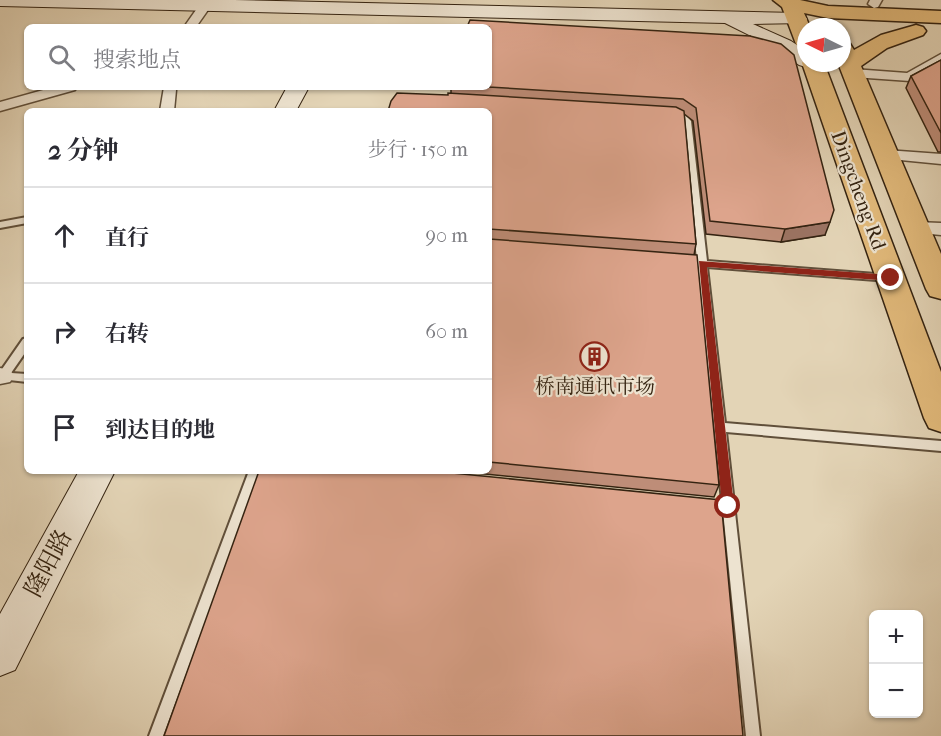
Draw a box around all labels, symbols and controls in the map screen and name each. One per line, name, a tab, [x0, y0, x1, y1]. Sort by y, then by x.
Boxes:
north arrow	[797, 18, 851, 72]
search box	[24, 24, 492, 90]
icon: search	[45, 41, 78, 74]
text: 搜索地点	[93, 47, 181, 73]
street label: Dingcheng Rd	[826, 127, 891, 254]
text: 2 分钟	[48, 135, 119, 166]
text: 步行 · 150 m	[368, 138, 468, 161]
icon: ahead	[48, 219, 81, 252]
text: 90 m	[426, 224, 468, 247]
text: 直行	[105, 225, 149, 251]
route end	[877, 264, 903, 290]
icon: right	[48, 315, 81, 348]
text: 60 m	[425, 320, 468, 343]
text: 右转	[105, 321, 149, 347]
building icon: 桥南通讯市场	[579, 340, 611, 372]
place label: 桥南通讯市场	[535, 375, 655, 398]
icon: arrive	[48, 411, 81, 444]
text: 到达目的地	[105, 417, 215, 443]
route start	[714, 492, 740, 518]
street label: 隆阳路	[19, 525, 77, 601]
map controls	[869, 610, 923, 718]
button: +	[869, 610, 923, 664]
button: −	[869, 664, 923, 718]

